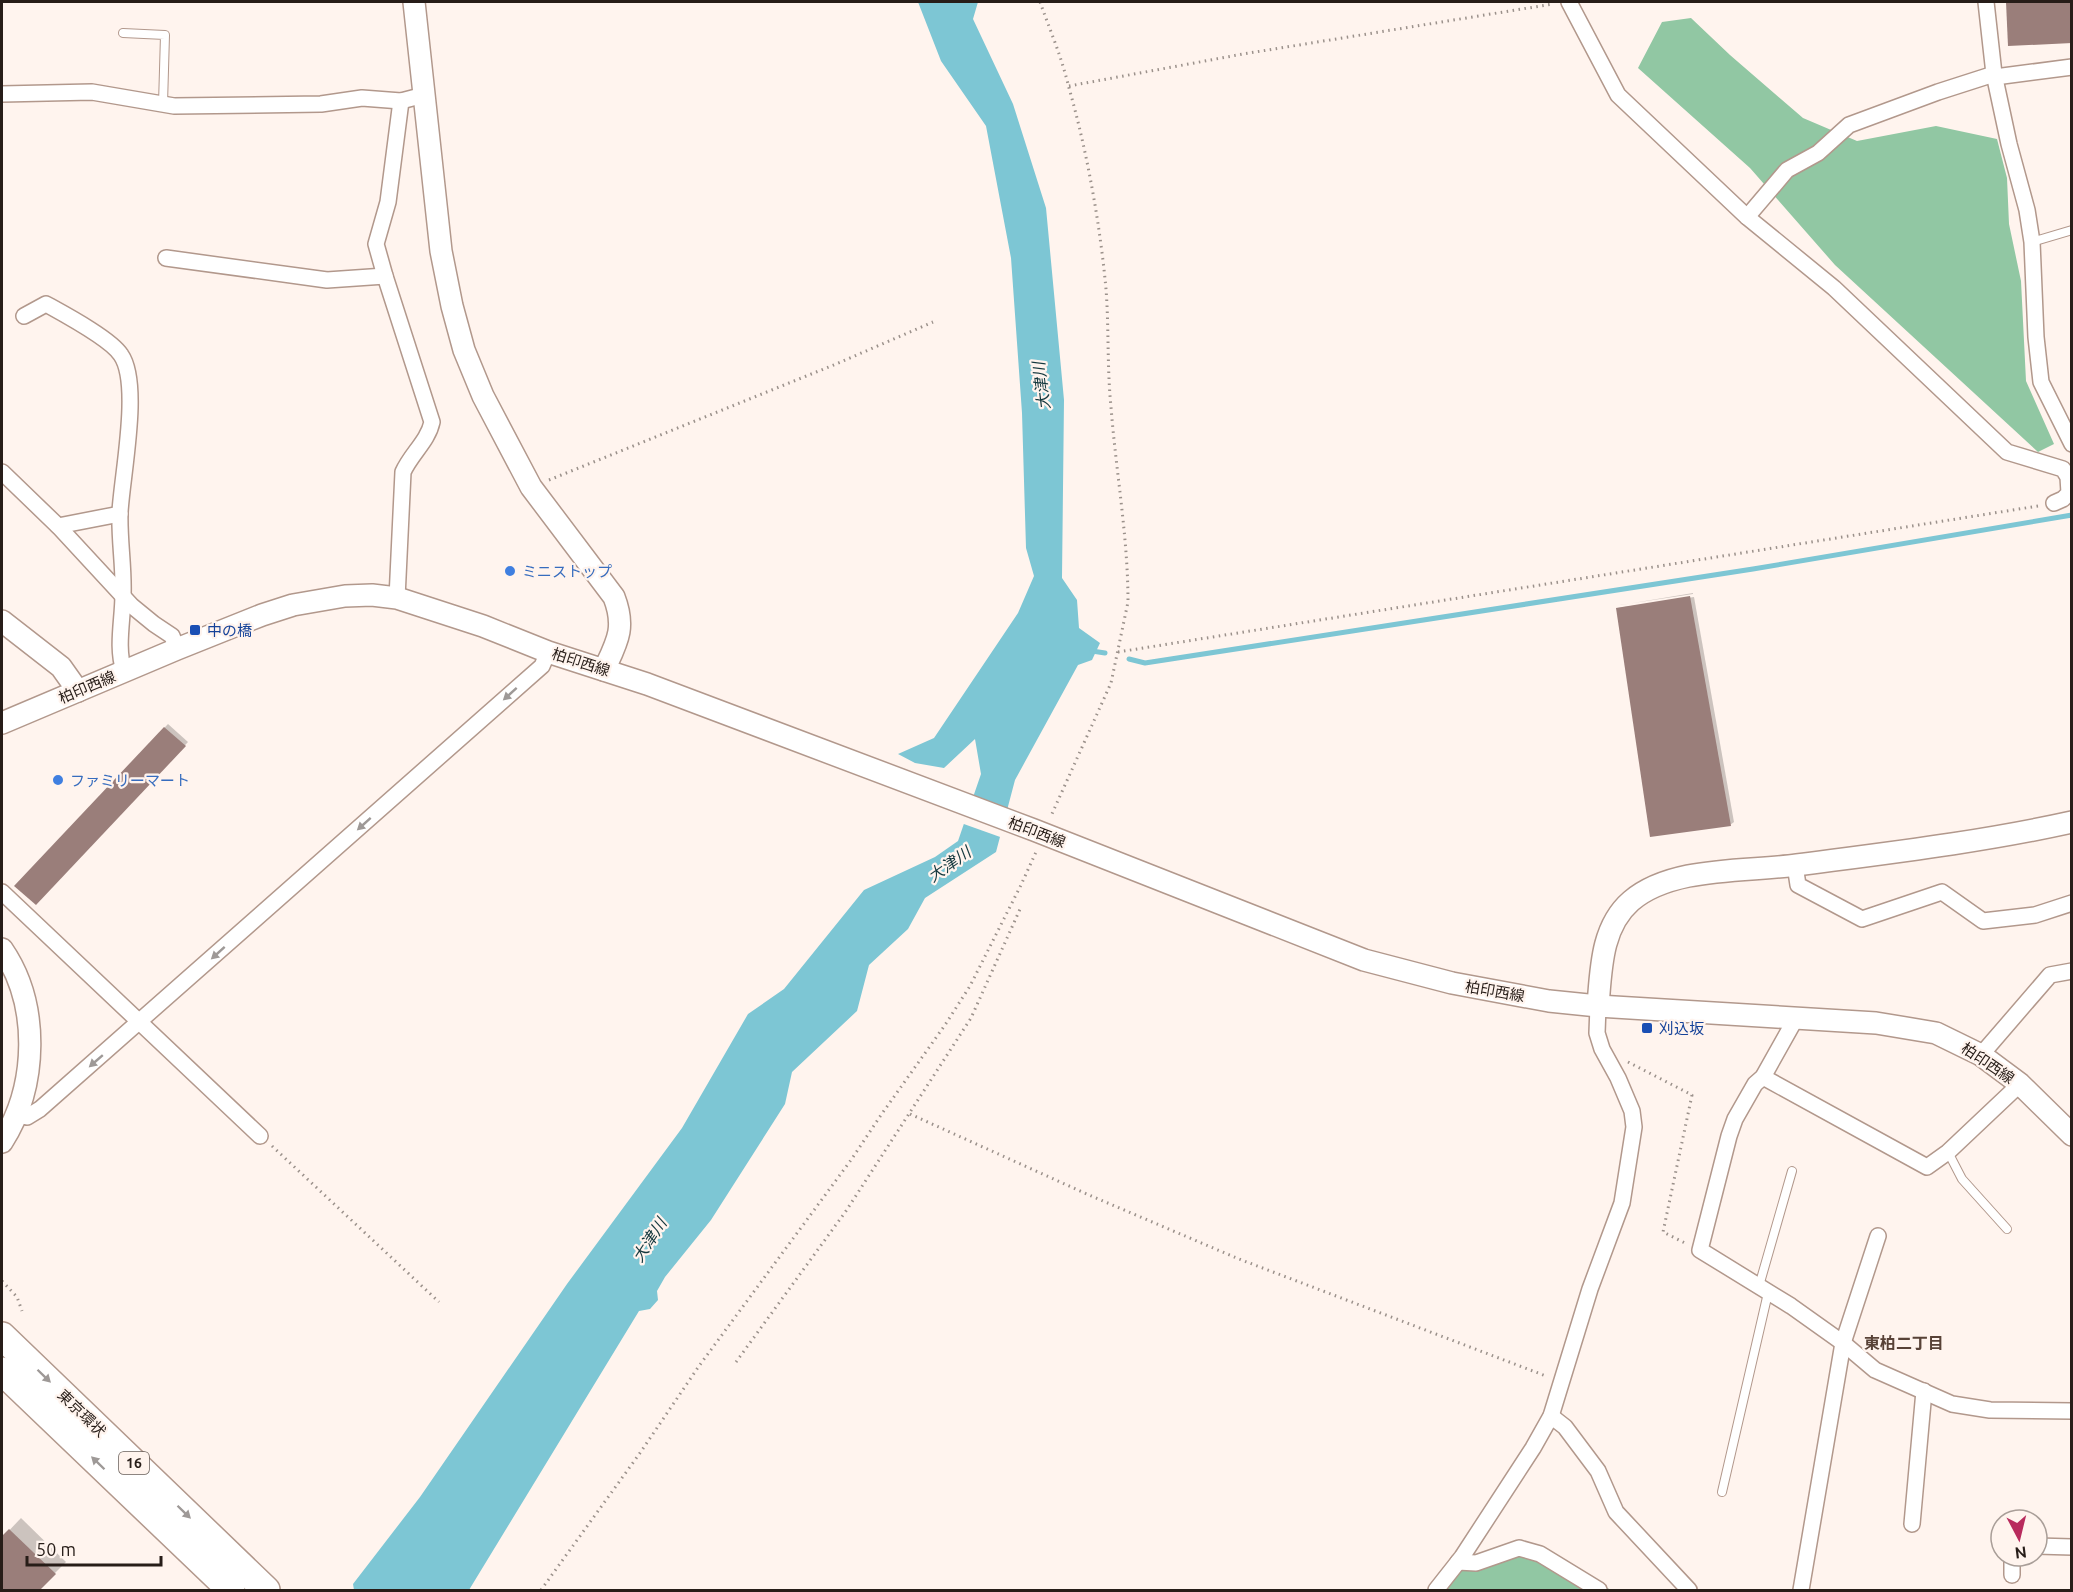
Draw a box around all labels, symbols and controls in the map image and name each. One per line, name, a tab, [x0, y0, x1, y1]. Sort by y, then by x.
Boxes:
water label: 大津川	[1029, 359, 1053, 411]
place label: ミニストップ	[522, 563, 612, 580]
marker: ミニストップ	[503, 564, 517, 578]
place label: 中の橋	[207, 622, 252, 639]
marker: 中の橋	[188, 623, 202, 637]
street label: 柏印西線	[550, 645, 612, 679]
street label: 柏印西線	[56, 667, 118, 707]
one-way arrow	[502, 687, 517, 701]
place label: ファミリーマート	[70, 772, 190, 789]
marker: ファミリーマート	[51, 773, 65, 787]
street label: 柏印西線	[1006, 813, 1068, 851]
one-way arrow	[357, 817, 372, 830]
water label: 大津川	[924, 842, 975, 885]
one-way arrow	[211, 946, 226, 959]
street label: 柏印西線	[1464, 977, 1526, 1005]
place label: 刈込坂	[1659, 1020, 1704, 1037]
marker: 刈込坂	[1640, 1021, 1654, 1035]
street label: 柏印西線	[1958, 1039, 2018, 1087]
one-way arrow	[89, 1054, 104, 1067]
water label: 大津川	[628, 1213, 671, 1265]
district label: 東柏二丁目	[1864, 1334, 1944, 1352]
one-way arrow	[36, 1369, 50, 1383]
street label: 東京環状	[55, 1386, 109, 1440]
road number: 16	[119, 1452, 149, 1474]
one-way arrow	[91, 1457, 106, 1470]
one-way arrow	[177, 1504, 191, 1518]
north arrow	[1989, 1508, 2049, 1568]
scale bar	[27, 1529, 160, 1567]
text: 50 m	[36, 1539, 76, 1559]
text: N	[2014, 1543, 2028, 1563]

